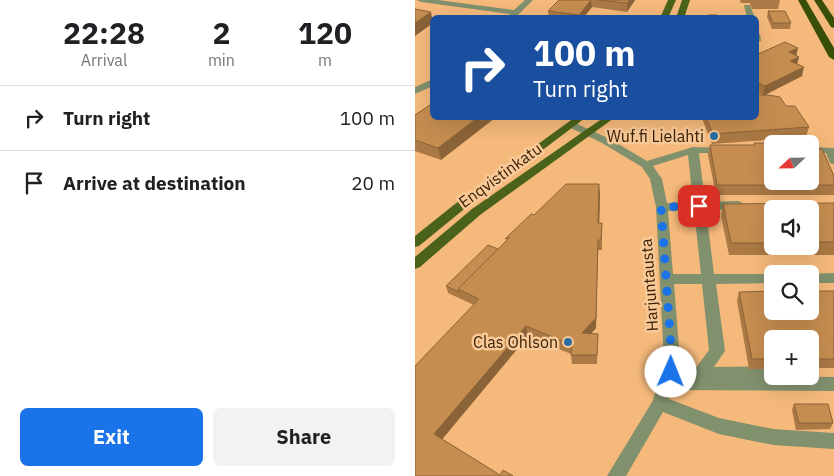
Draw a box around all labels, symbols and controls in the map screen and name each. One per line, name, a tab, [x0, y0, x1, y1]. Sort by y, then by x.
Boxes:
text: 22:28	[63, 13, 145, 52]
text: 2	[212, 13, 230, 52]
text: 120	[298, 13, 352, 52]
text: 100 m	[533, 30, 636, 76]
icon: right	[450, 35, 515, 100]
text: Arrival	[81, 50, 127, 70]
text: min	[208, 50, 235, 70]
text: m	[318, 50, 332, 70]
text: Turn right	[533, 74, 628, 103]
icon: right	[20, 104, 48, 132]
text: Turn right	[63, 106, 150, 130]
text: 100 m	[340, 106, 395, 130]
place label: Wuf.fi Lielahti	[607, 126, 704, 146]
marker: Wuf.fi Lielahti	[708, 130, 720, 142]
north arrow	[764, 135, 819, 190]
map controls	[764, 135, 819, 385]
street label: Enqvistinkatu	[455, 138, 545, 212]
icon: arrive	[20, 169, 48, 197]
text: Arrive at destination	[63, 171, 246, 195]
text: 20 m	[351, 171, 395, 195]
pin	[678, 185, 720, 227]
icon: arrive	[685, 192, 713, 220]
button: sound	[764, 200, 819, 255]
street label: Harjuntausta	[636, 237, 662, 332]
button: search	[764, 265, 819, 320]
button: +	[764, 330, 819, 385]
place label: Clas Ohlson	[473, 332, 558, 352]
marker: Clas Ohlson	[562, 336, 574, 348]
position arrow	[644, 345, 696, 397]
button: Exit	[20, 408, 203, 466]
button: Share	[213, 408, 395, 466]

